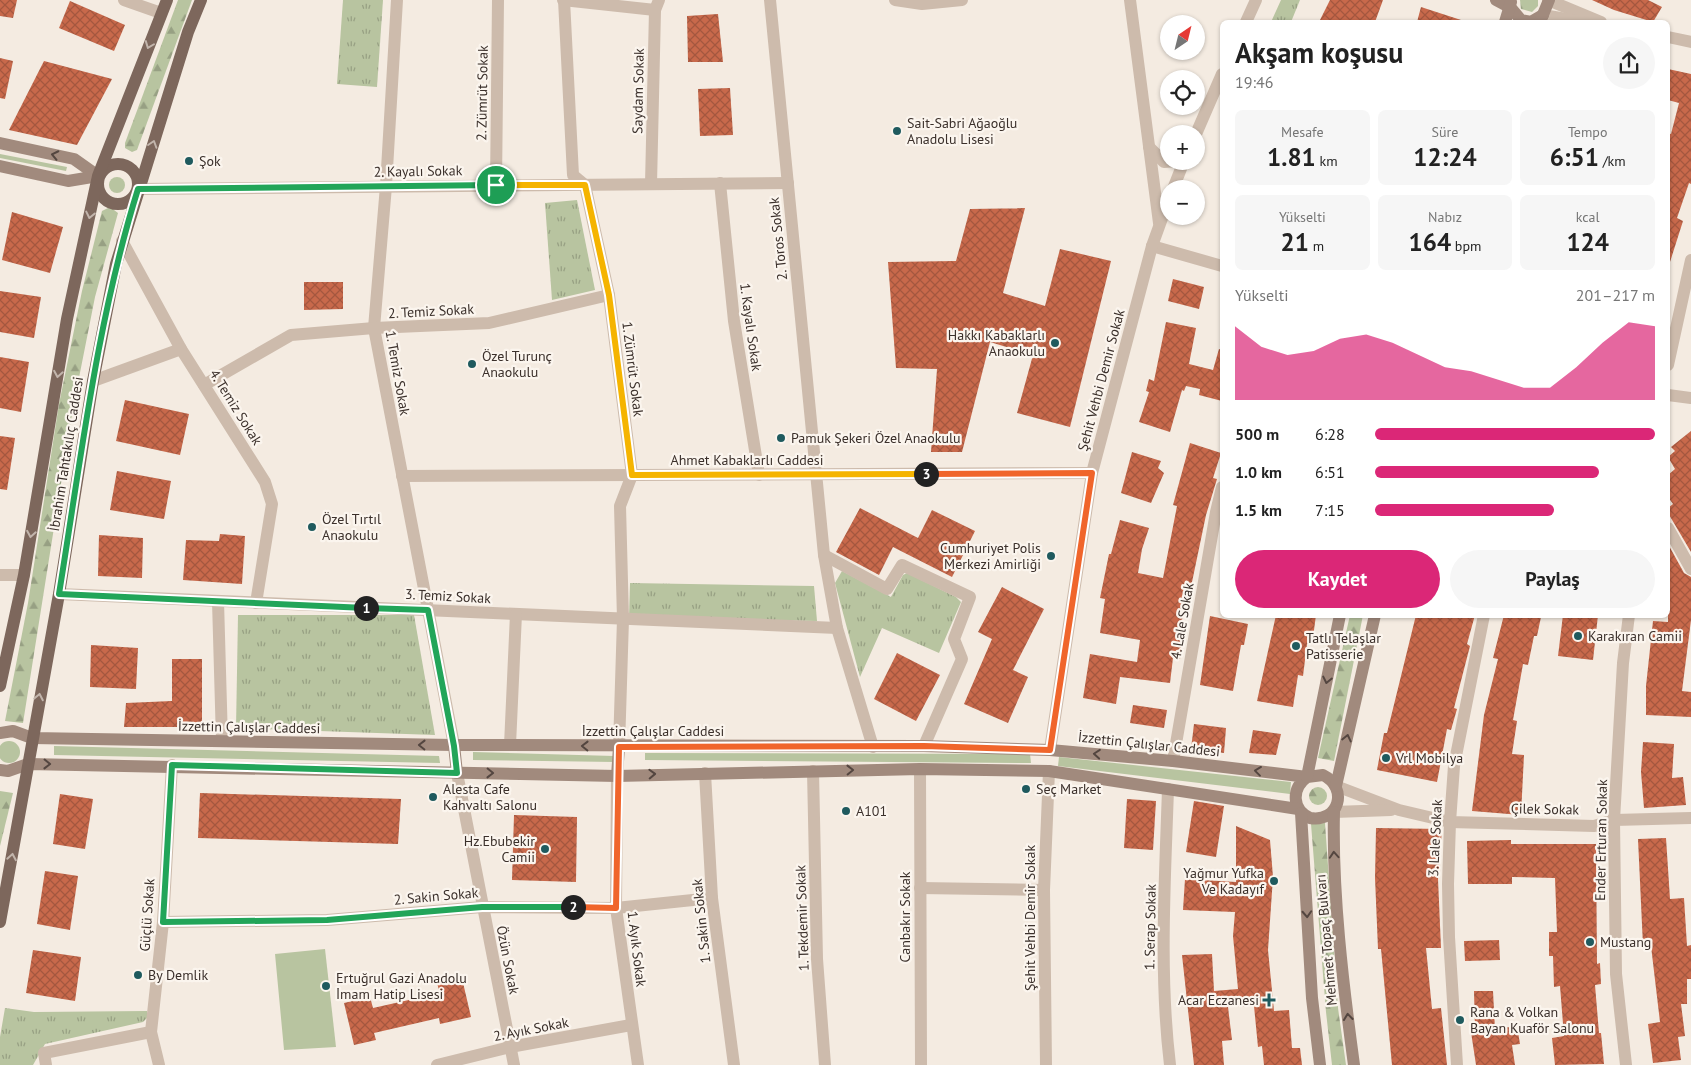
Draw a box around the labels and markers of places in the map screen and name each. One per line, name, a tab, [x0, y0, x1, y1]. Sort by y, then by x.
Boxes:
place label: Sait-Sabri Ağaoğlu Anadolu Lisesi	[907, 114, 1017, 148]
marker: Sait-Sabri Ağaoğlu Anadolu Lisesi	[891, 125, 903, 137]
place label: Şok	[199, 152, 221, 170]
marker: Şok	[183, 155, 195, 167]
pin	[475, 164, 517, 206]
place label: Hakkı Kabaklarlı Anaokulu	[948, 326, 1045, 360]
marker: Hakkı Kabaklarlı Anaokulu	[1049, 337, 1061, 349]
place label: Özel Turunç Anaokulu	[482, 347, 552, 381]
marker: Özel Turunç Anaokulu	[466, 358, 478, 370]
place label: Pamuk Şekeri Özel Anaokulu	[791, 429, 961, 447]
marker: Pamuk Şekeri Özel Anaokulu	[775, 432, 787, 444]
pin: 3	[914, 462, 938, 486]
place label: Özel Tırtıl Anaokulu	[322, 510, 381, 544]
marker: Özel Tırtıl Anaokulu	[306, 521, 318, 533]
place label: Cumhuriyet Polis Merkezi Amirliği	[940, 539, 1041, 573]
marker: Cumhuriyet Polis Merkezi Amirliği	[1045, 550, 1057, 562]
pin: 1	[354, 596, 378, 620]
place label: Karakıran Camii	[1588, 627, 1682, 645]
place label: Tatlı Telaşlar Patisserie	[1306, 629, 1381, 663]
marker: Karakıran Camii	[1572, 630, 1584, 642]
marker: Tatlı Telaşlar Patisserie	[1290, 640, 1302, 652]
place label: Vrl Mobilya	[1395, 749, 1463, 767]
marker: Vrl Mobilya	[1380, 752, 1392, 764]
place label: Alesta Cafe Kahvaltı Salonu	[443, 780, 537, 814]
place label: Seç Market	[1036, 780, 1102, 798]
marker: Seç Market	[1020, 783, 1032, 795]
marker: Alesta Cafe Kahvaltı Salonu	[427, 791, 439, 803]
place label: A101	[856, 802, 887, 820]
marker: A101	[840, 805, 852, 817]
place label: Hz.Ebubekir Camii	[464, 832, 535, 866]
marker: Hz.Ebubekir Camii	[539, 843, 551, 855]
place label: Yağmur Yufka Ve Kadayıf	[1183, 864, 1265, 898]
marker: Yağmur Yufka Ve Kadayıf	[1268, 875, 1280, 887]
pin: 2	[560, 894, 586, 920]
place label: Mustang	[1600, 933, 1651, 951]
marker: Mustang	[1584, 936, 1596, 948]
place label: By Demlik	[148, 966, 208, 984]
marker: By Demlik	[132, 969, 144, 981]
place label: Ertuğrul Gazi Anadolu İmam Hatip Lisesi	[336, 969, 467, 1003]
marker: Ertuğrul Gazi Anadolu İmam Hatip Lisesi	[320, 980, 332, 992]
place label: Acar Eczanesi	[1178, 991, 1259, 1009]
marker: Acar Eczanesi	[1263, 994, 1275, 1006]
place label: Rana & Volkan Bayan Kuaför Salonu	[1470, 1003, 1594, 1037]
marker: Rana & Volkan Bayan Kuaför Salonu	[1454, 1014, 1466, 1026]

